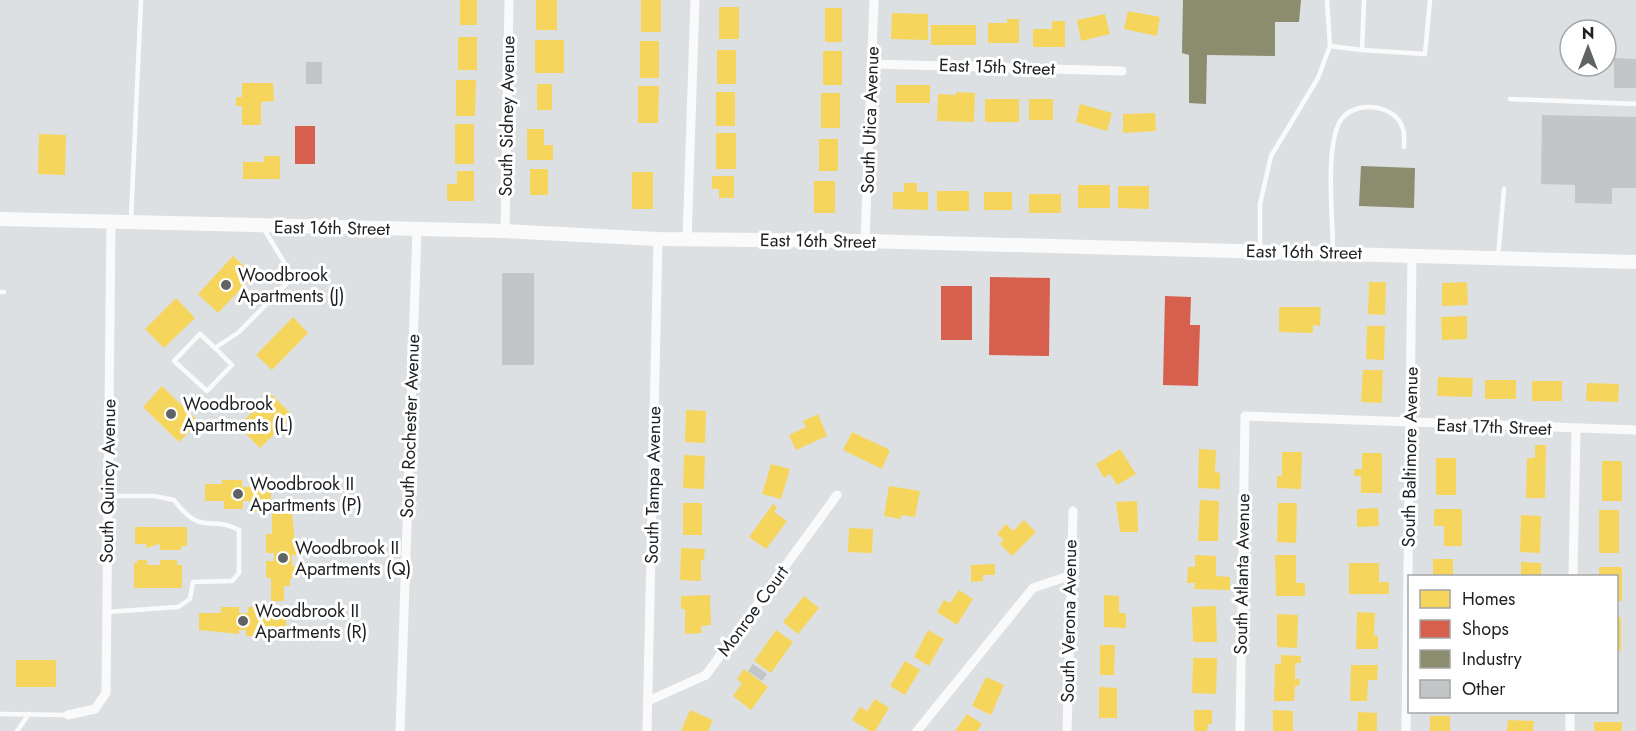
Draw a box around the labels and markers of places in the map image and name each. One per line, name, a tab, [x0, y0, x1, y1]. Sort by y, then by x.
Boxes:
place label: Woodbrook Apartments (J)	[238, 262, 345, 309]
marker: Woodbrook Apartments (J)	[219, 278, 233, 292]
place label: Woodbrook Apartments (L)	[183, 391, 293, 438]
marker: Woodbrook Apartments (L)	[164, 407, 178, 421]
place label: Woodbrook II Apartments (P)	[250, 471, 362, 518]
marker: Woodbrook II Apartments (P)	[231, 487, 245, 501]
place label: Woodbrook II Apartments (Q)	[295, 535, 411, 582]
marker: Woodbrook II Apartments (Q)	[276, 551, 290, 565]
place label: Woodbrook II Apartments (R)	[255, 598, 367, 645]
marker: Woodbrook II Apartments (R)	[236, 614, 250, 628]

